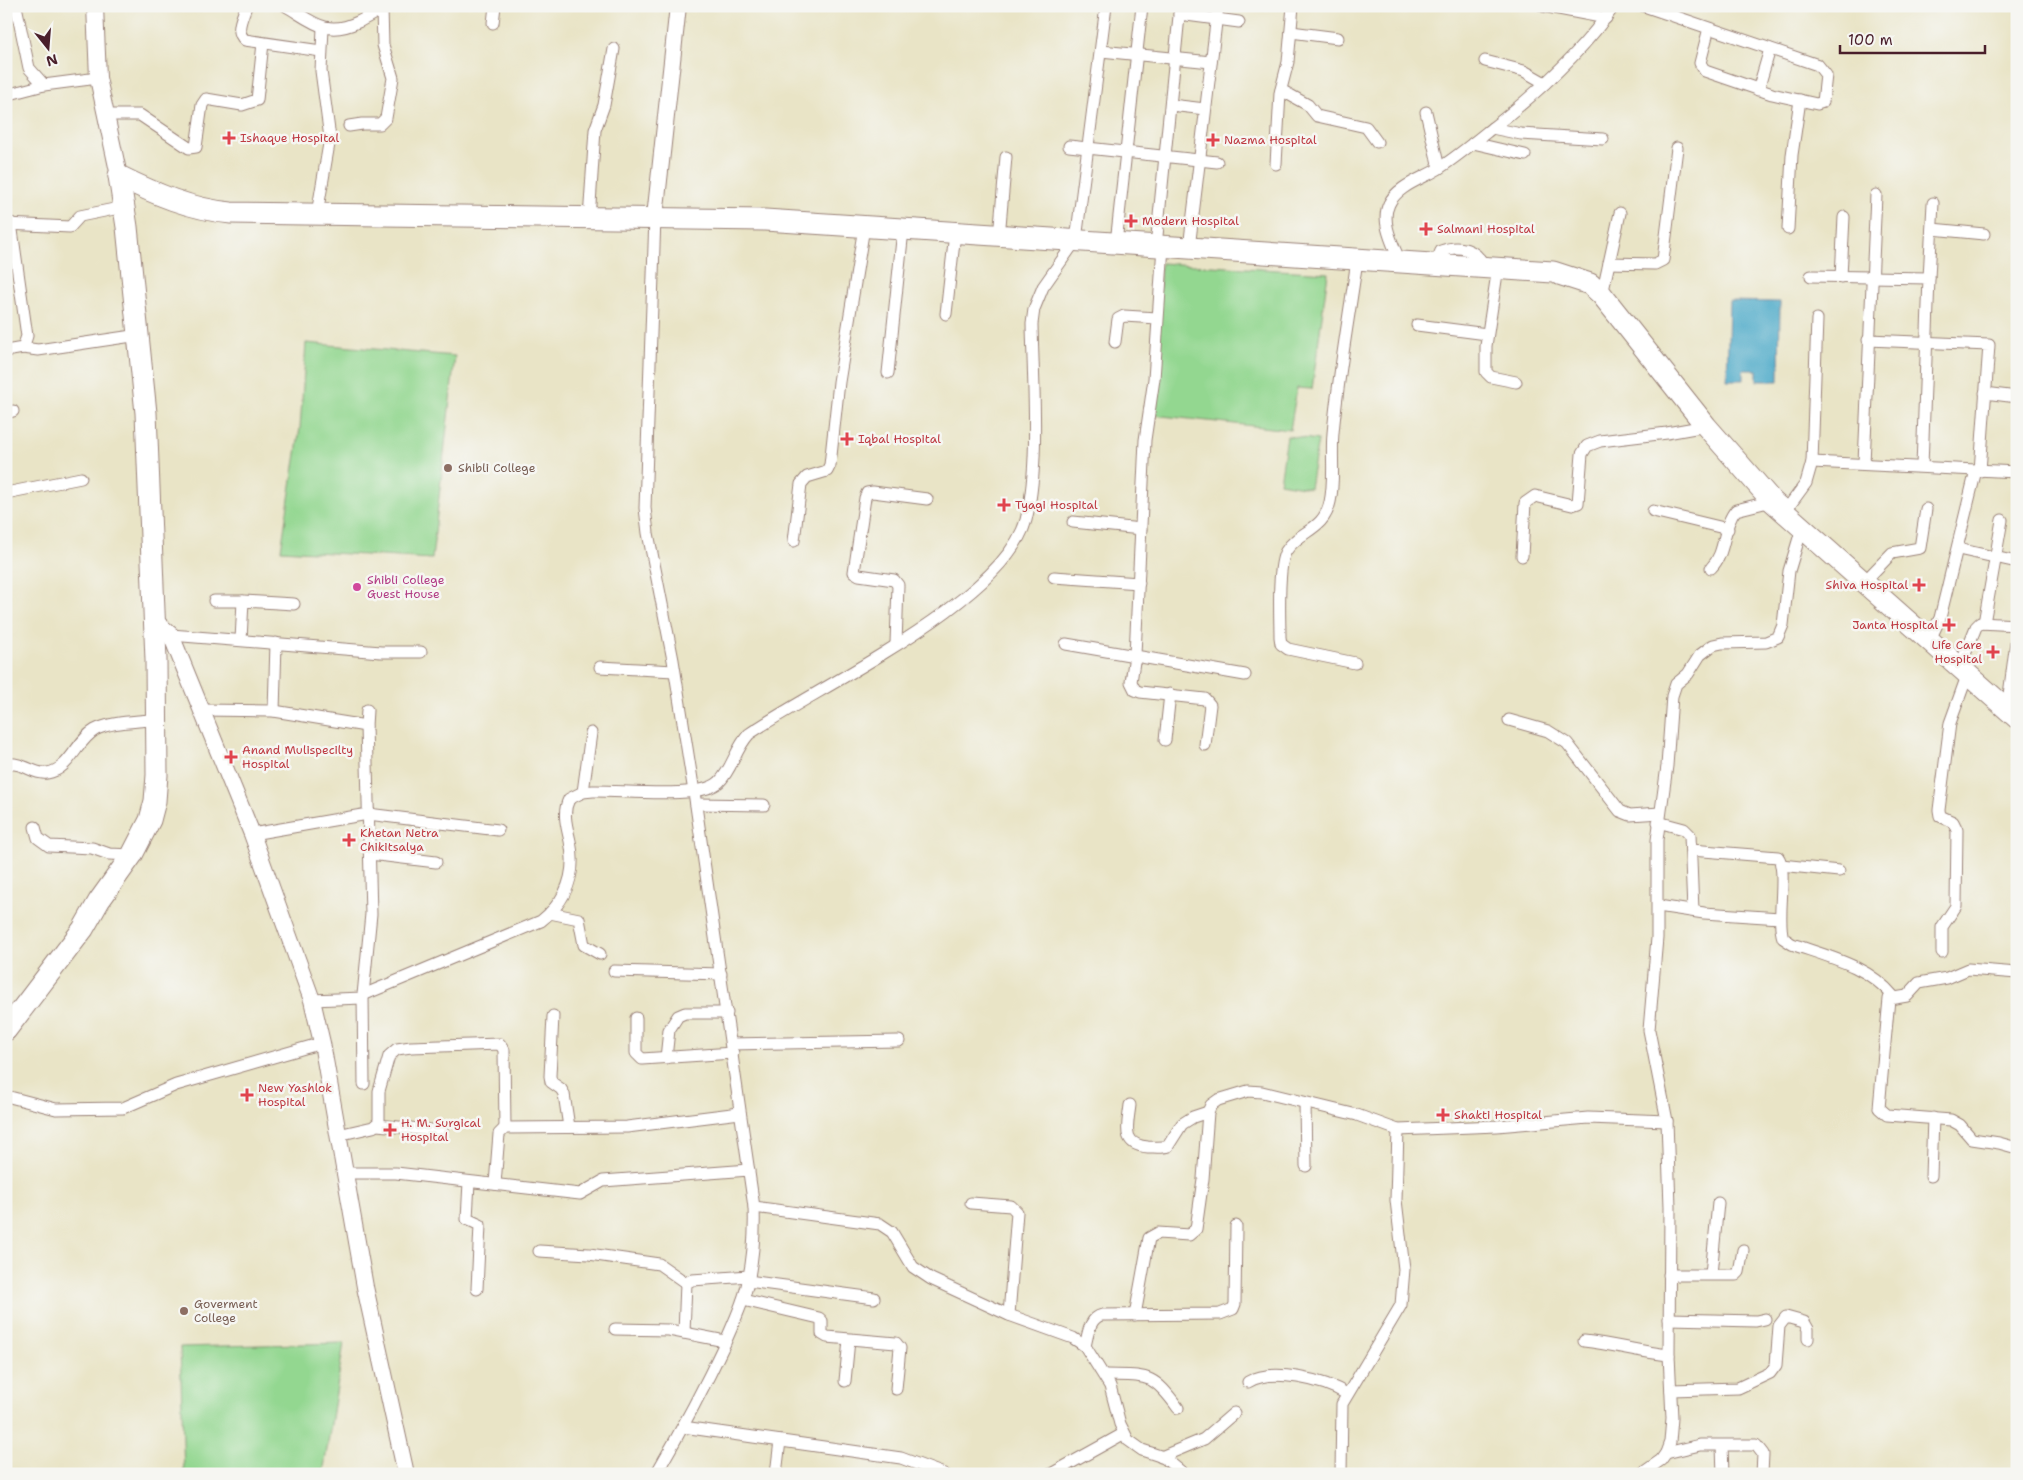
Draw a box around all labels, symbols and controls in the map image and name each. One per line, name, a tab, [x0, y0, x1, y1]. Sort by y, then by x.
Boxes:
north arrow	[22, 22, 72, 72]
scale bar	[1840, 22, 1986, 54]
text: 100 m	[1848, 30, 1893, 50]
text: N	[44, 50, 60, 71]
place label: Ishaque Hospital	[240, 130, 339, 146]
marker: Ishaque Hospital	[222, 131, 236, 145]
place label: Nazma Hospital	[1224, 132, 1317, 148]
marker: Nazma Hospital	[1206, 133, 1220, 147]
place label: Modern Hospital	[1142, 213, 1239, 229]
marker: Modern Hospital	[1124, 214, 1138, 228]
place label: Salmani Hospital	[1437, 221, 1535, 237]
marker: Salmani Hospital	[1419, 222, 1433, 236]
place label: Iqbal Hospital	[858, 431, 941, 447]
marker: Iqbal Hospital	[840, 432, 854, 446]
place label: Shibli College	[458, 460, 536, 476]
marker: Shibli College	[442, 462, 454, 474]
place label: Tyagi Hospital	[1015, 497, 1098, 513]
marker: Tyagi Hospital	[997, 498, 1011, 512]
place label: Shibli College Guest House	[367, 572, 445, 602]
place label: Shiva Hospital	[1826, 577, 1908, 593]
marker: Shiva Hospital	[1912, 578, 1926, 592]
marker: Shibli College Guest House	[351, 581, 363, 593]
place label: Janta Hospital	[1852, 617, 1938, 633]
marker: Janta Hospital	[1942, 618, 1956, 632]
place label: Life Care Hospital	[1931, 637, 1982, 667]
marker: Life Care Hospital	[1986, 645, 2000, 659]
place label: Anand Mulispecilty Hospital	[242, 742, 353, 772]
marker: Anand Mulispecilty Hospital	[224, 750, 238, 764]
place label: Khetan Netra Chikitsalya	[360, 825, 439, 855]
marker: Khetan Netra Chikitsalya	[342, 833, 356, 847]
place label: New Yashlok Hospital	[258, 1080, 332, 1110]
marker: New Yashlok Hospital	[240, 1088, 254, 1102]
place label: Shakti Hospital	[1454, 1107, 1542, 1123]
marker: Shakti Hospital	[1436, 1108, 1450, 1122]
place label: H. M. Surgical Hospital	[401, 1115, 481, 1145]
marker: H. M. Surgical Hospital	[383, 1123, 397, 1137]
place label: Goverment College	[194, 1296, 258, 1326]
marker: Goverment College	[178, 1305, 190, 1317]

